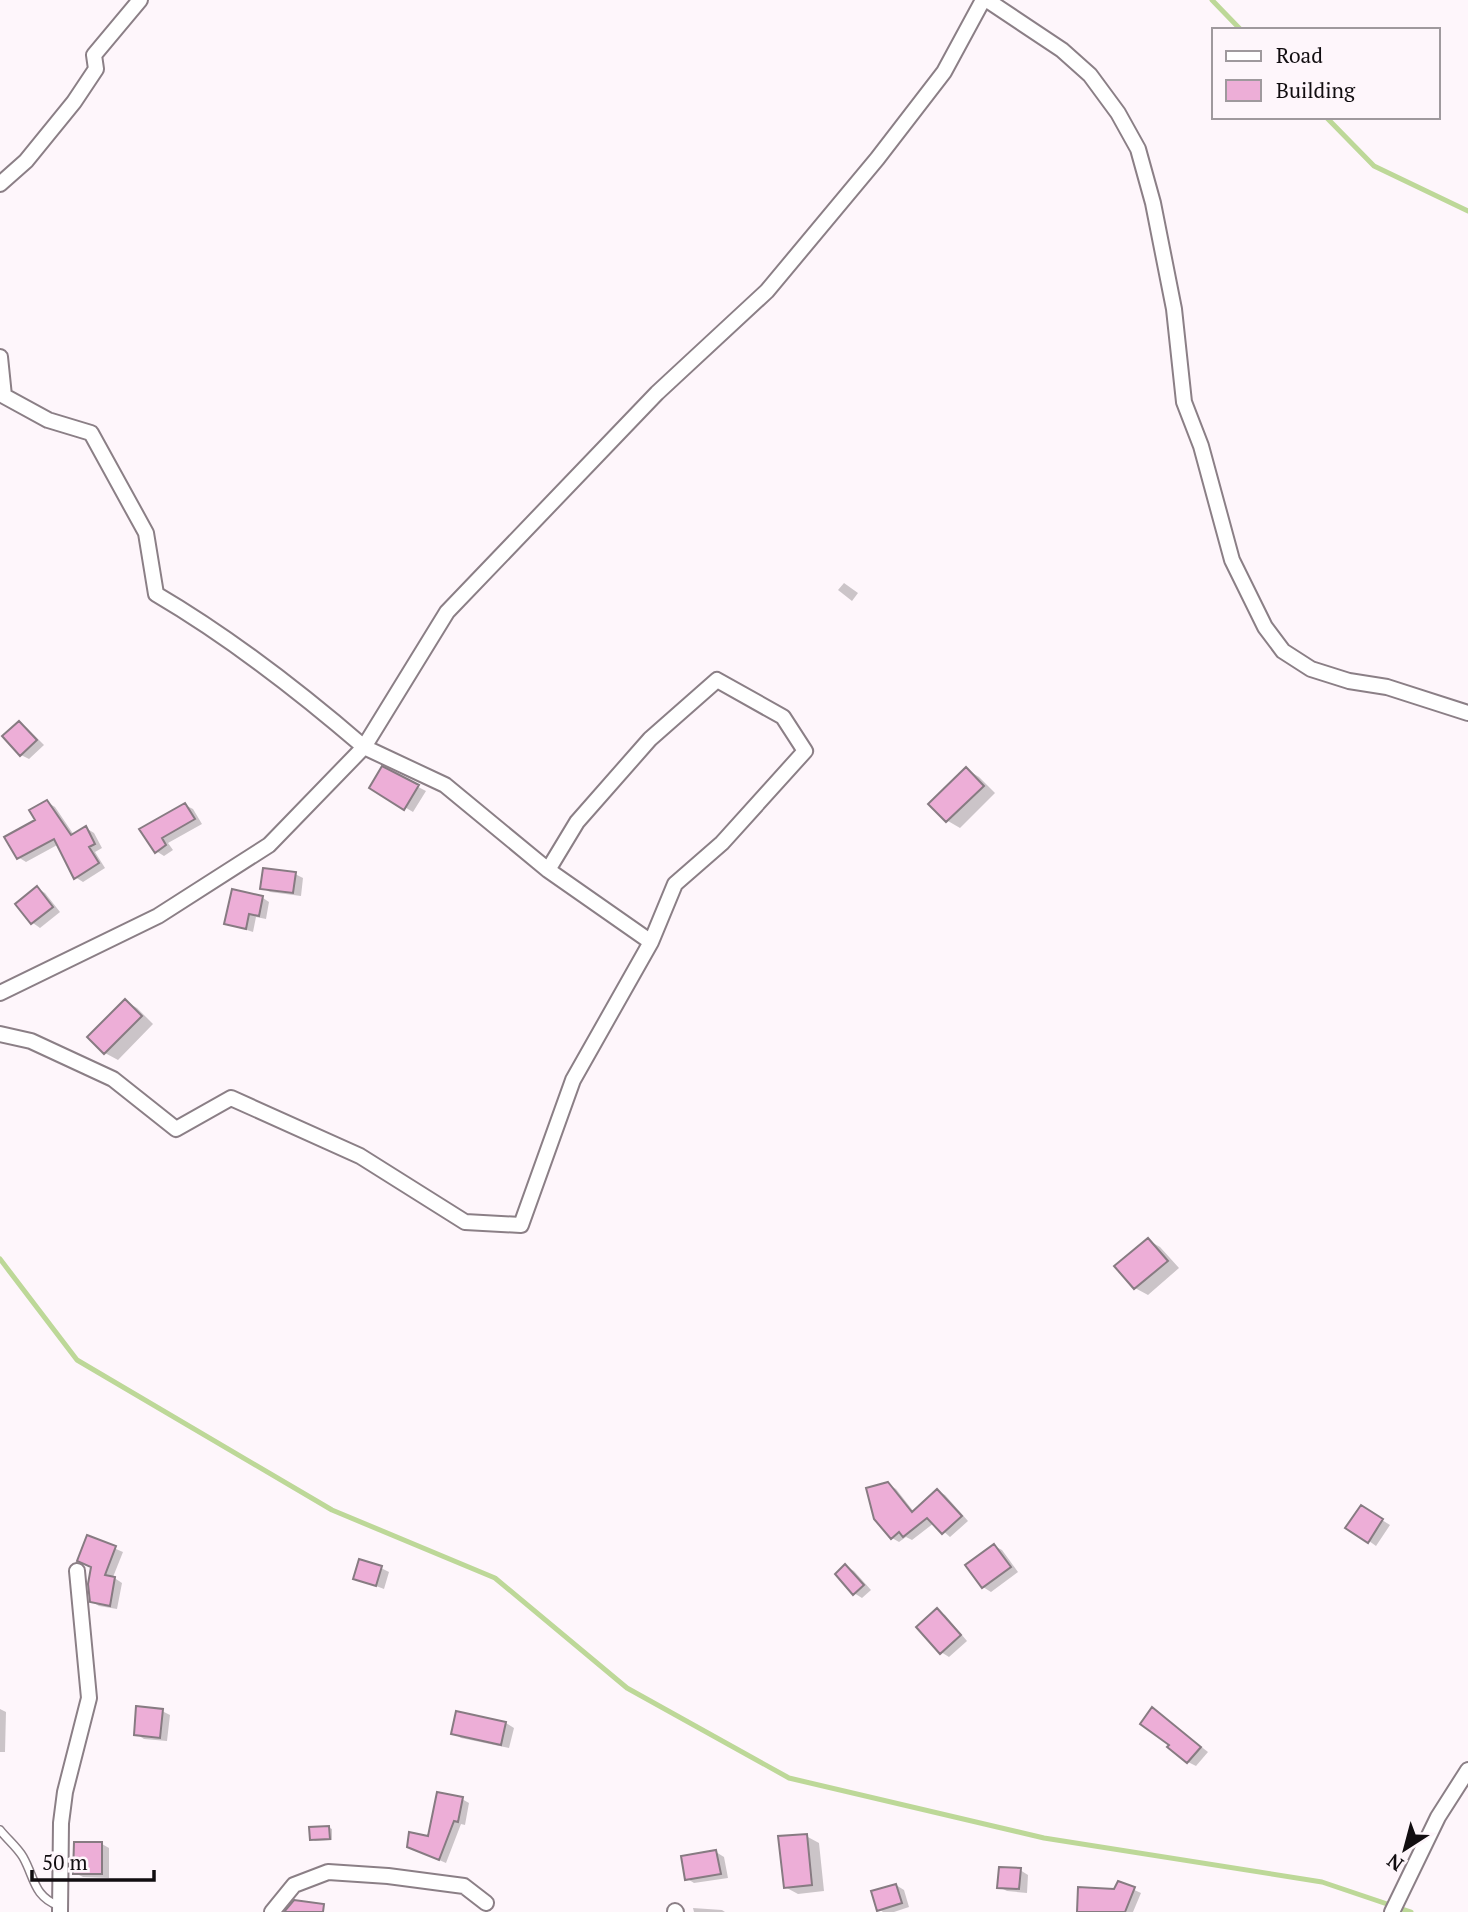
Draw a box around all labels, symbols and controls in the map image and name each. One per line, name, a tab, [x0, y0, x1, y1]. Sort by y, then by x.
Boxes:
legend	[1212, 28, 1440, 119]
text: Road	[1276, 41, 1323, 69]
text: Building	[1276, 76, 1356, 104]
north arrow	[1370, 1814, 1440, 1884]
scale bar	[32, 1839, 154, 1883]
text: 50 m	[42, 1848, 88, 1876]
text: N	[1381, 1848, 1408, 1878]

